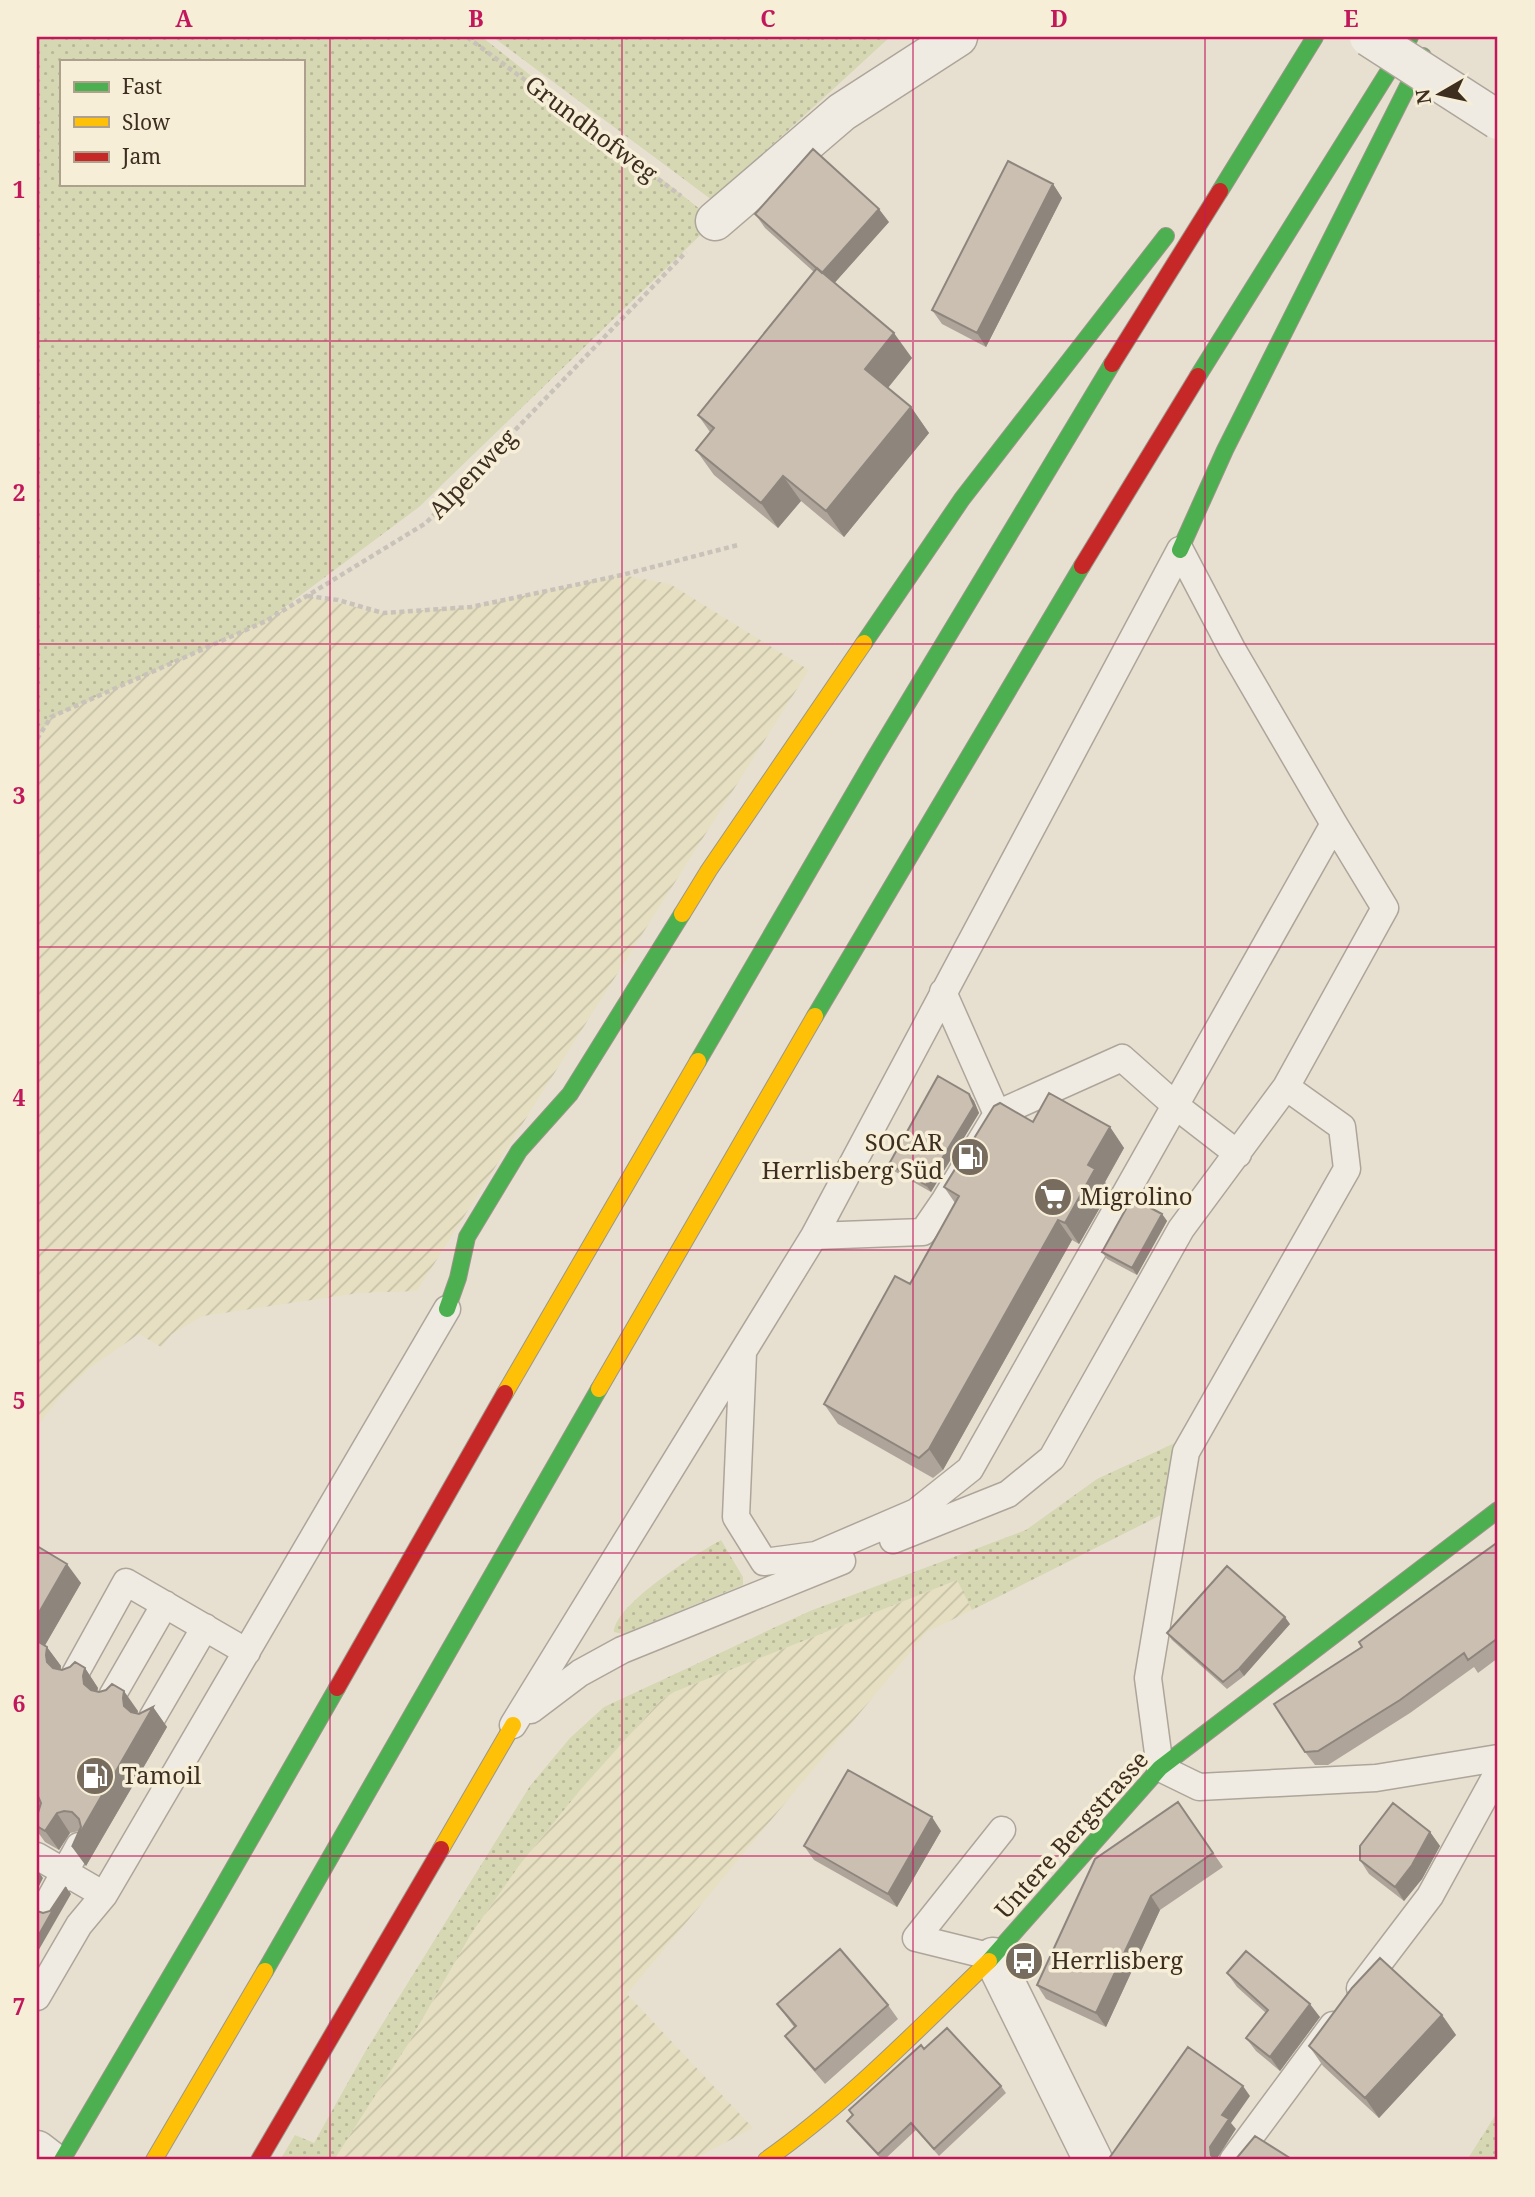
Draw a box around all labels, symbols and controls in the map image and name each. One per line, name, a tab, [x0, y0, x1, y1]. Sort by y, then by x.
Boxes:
text: A	[175, 2, 193, 34]
text: B	[468, 2, 484, 34]
text: C	[760, 2, 776, 34]
text: D	[1050, 2, 1068, 34]
text: E	[1343, 2, 1359, 34]
legend	[60, 60, 304, 186]
north arrow	[1406, 60, 1476, 130]
street label: Grundhofweg	[519, 67, 665, 189]
text: Fast	[122, 72, 162, 100]
text: N	[1409, 87, 1437, 106]
text: Slow	[122, 108, 171, 136]
text: Jam	[121, 142, 161, 170]
text: 1	[13, 173, 26, 205]
street label: Alpenweg	[421, 420, 523, 525]
text: 2	[13, 476, 26, 508]
text: 3	[13, 779, 26, 811]
text: 4	[13, 1081, 26, 1113]
place label: SOCAR Herrlisberg Süd	[762, 1125, 943, 1186]
fuel station icon: SOCAR Herrlisberg Süd	[949, 1136, 991, 1178]
supermarket icon: Migrolino	[1032, 1176, 1074, 1218]
place label: Migrolino	[1080, 1179, 1193, 1212]
text: 5	[13, 1384, 26, 1416]
text: 6	[13, 1687, 26, 1719]
street label: Untere Bergstrasse	[987, 1743, 1155, 1925]
fuel station icon: Tamoil	[74, 1755, 116, 1797]
place label: Tamoil	[122, 1758, 202, 1791]
bus stop icon: Herrlisberg	[1003, 1940, 1045, 1982]
place label: Herrlisberg	[1051, 1943, 1183, 1976]
text: 7	[13, 1990, 26, 2022]

